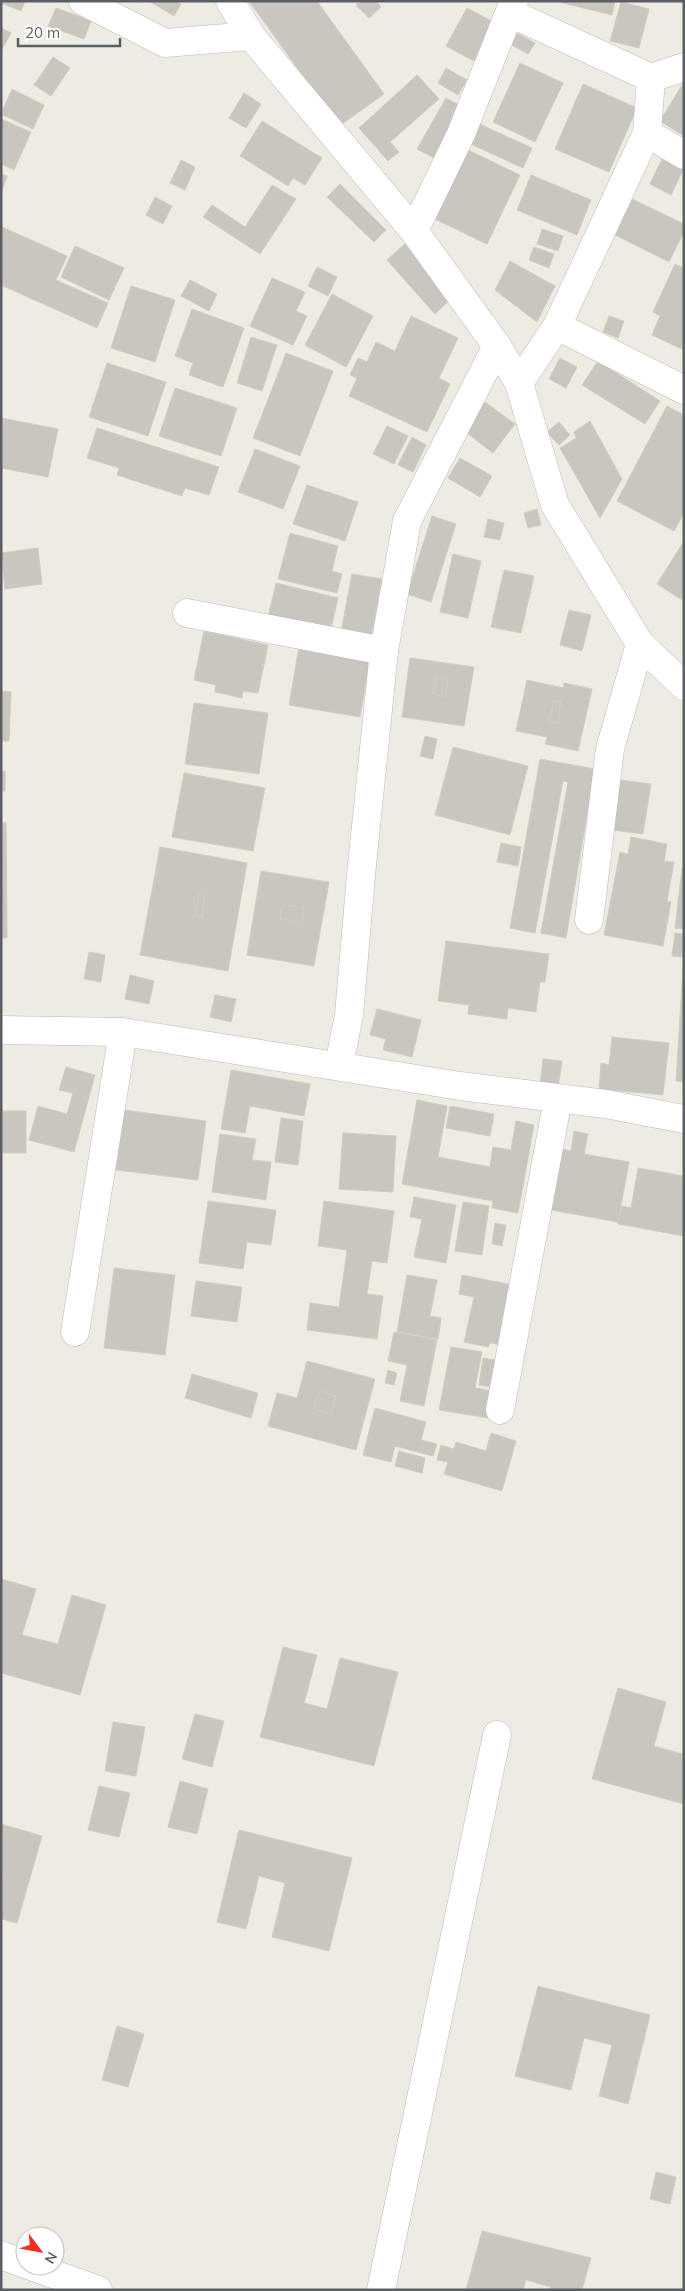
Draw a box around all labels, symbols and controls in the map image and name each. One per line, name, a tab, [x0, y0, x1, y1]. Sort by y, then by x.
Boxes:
scale bar	[18, 15, 120, 47]
text: 20 m	[25, 23, 60, 42]
north arrow	[15, 2226, 65, 2276]
text: N	[41, 2249, 61, 2267]

